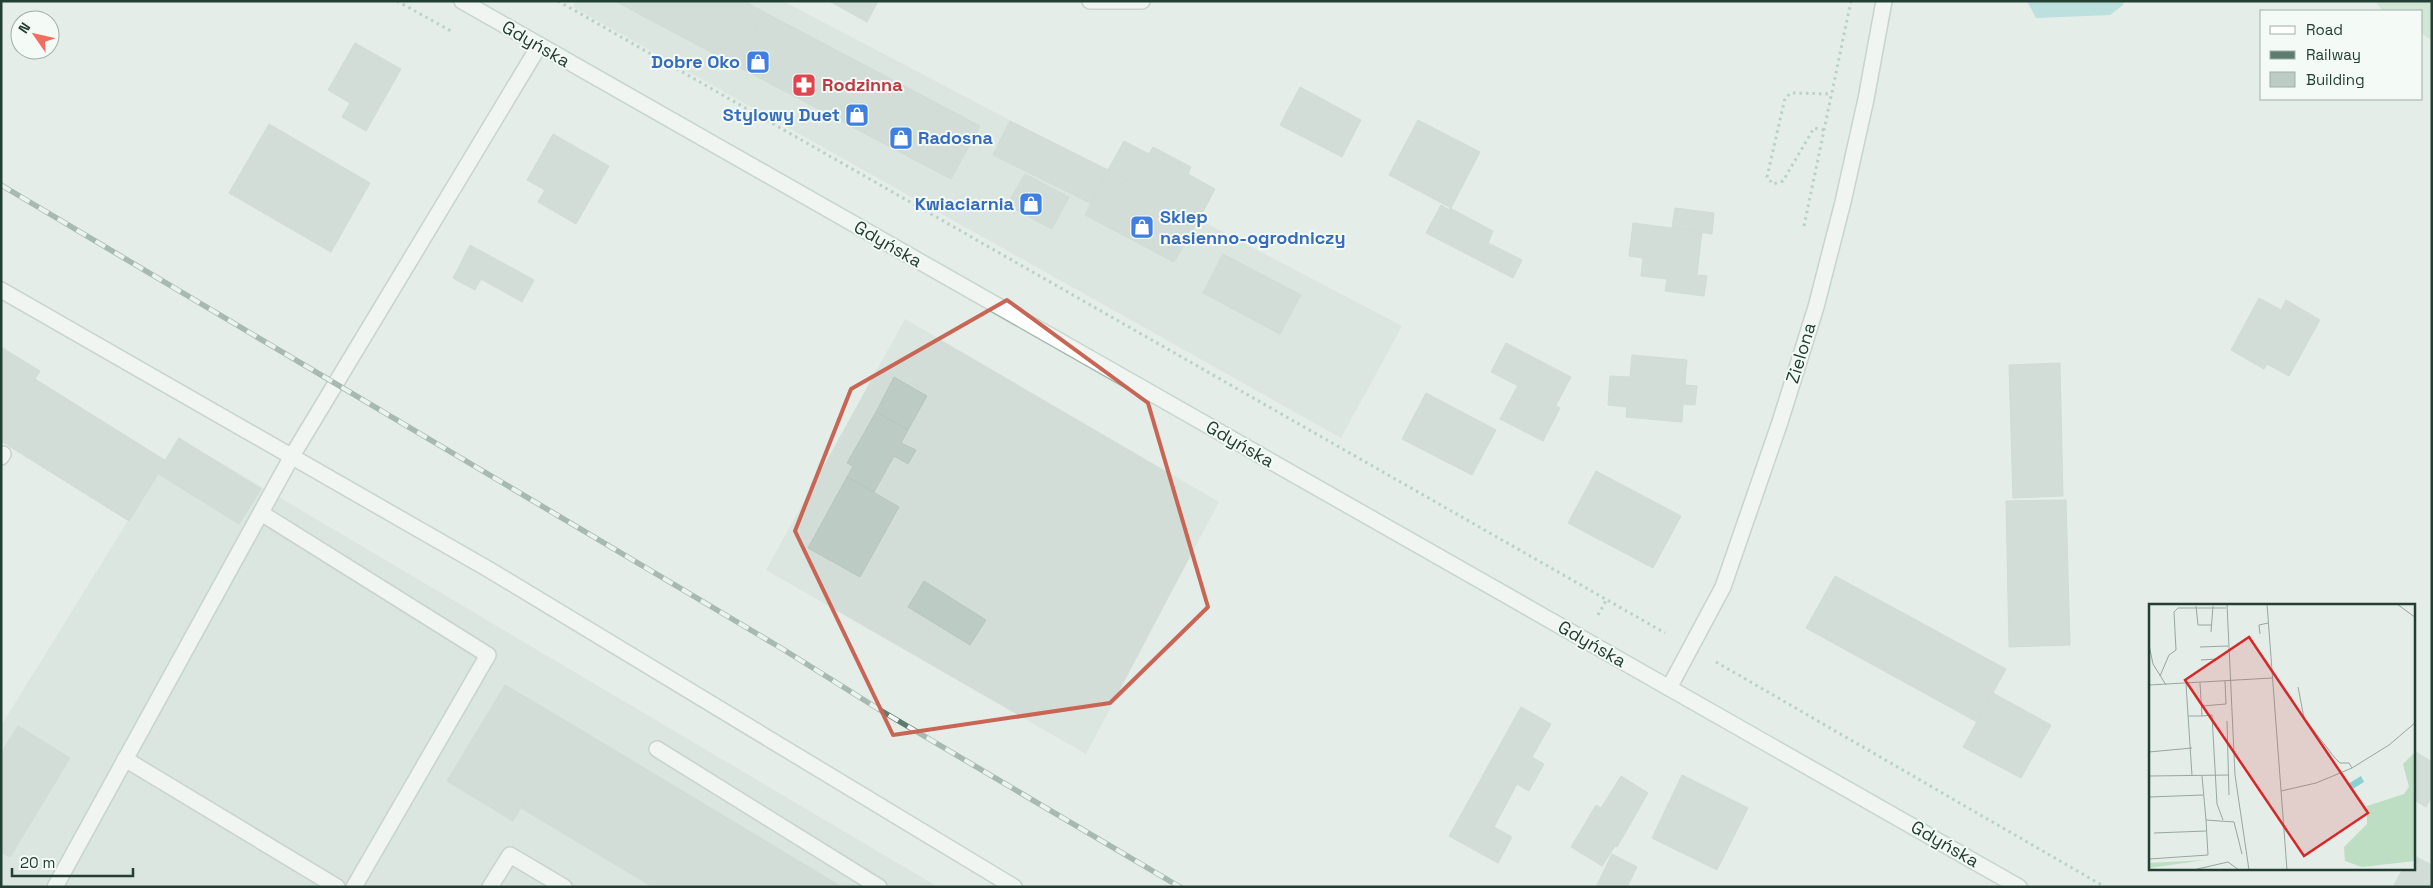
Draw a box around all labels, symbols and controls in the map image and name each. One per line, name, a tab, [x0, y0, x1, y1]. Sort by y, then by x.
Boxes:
north arrow	[10, 10, 60, 60]
legend	[2260, 10, 2423, 100]
street label: Gdyńska	[498, 15, 574, 72]
text: N	[14, 19, 34, 37]
text: Road	[2306, 20, 2343, 39]
text: Railway	[2306, 45, 2361, 64]
shop icon: Dobre Oko	[745, 49, 771, 75]
place label: Dobre Oko	[651, 50, 740, 73]
text: Building	[2306, 70, 2365, 89]
pharmacy icon: Rodzinna	[791, 72, 817, 98]
place label: Rodzinna	[822, 73, 903, 96]
shop icon: Stylowy Duet	[844, 102, 870, 128]
place label: Stylowy Duet	[723, 103, 840, 126]
shop icon: Radosna	[888, 125, 914, 151]
place label: Radosna	[918, 126, 994, 149]
shop icon: Kwiaciarnia	[1018, 191, 1044, 217]
place label: Kwiaciarnia	[915, 192, 1015, 215]
place label: Sklep nasienno-ogrodniczy	[1160, 205, 1346, 249]
shop icon: Sklep nasienno-ogrodniczy	[1129, 214, 1155, 240]
street label: Gdyńska	[850, 215, 926, 272]
street label: Zielona	[1780, 320, 1821, 386]
street label: Gdyńska	[1202, 415, 1278, 472]
inset map	[2149, 604, 2416, 870]
street label: Gdyńska	[1554, 615, 1630, 672]
street label: Gdyńska	[1907, 815, 1983, 872]
scale bar	[12, 846, 134, 878]
text: 20 m	[20, 853, 55, 872]

